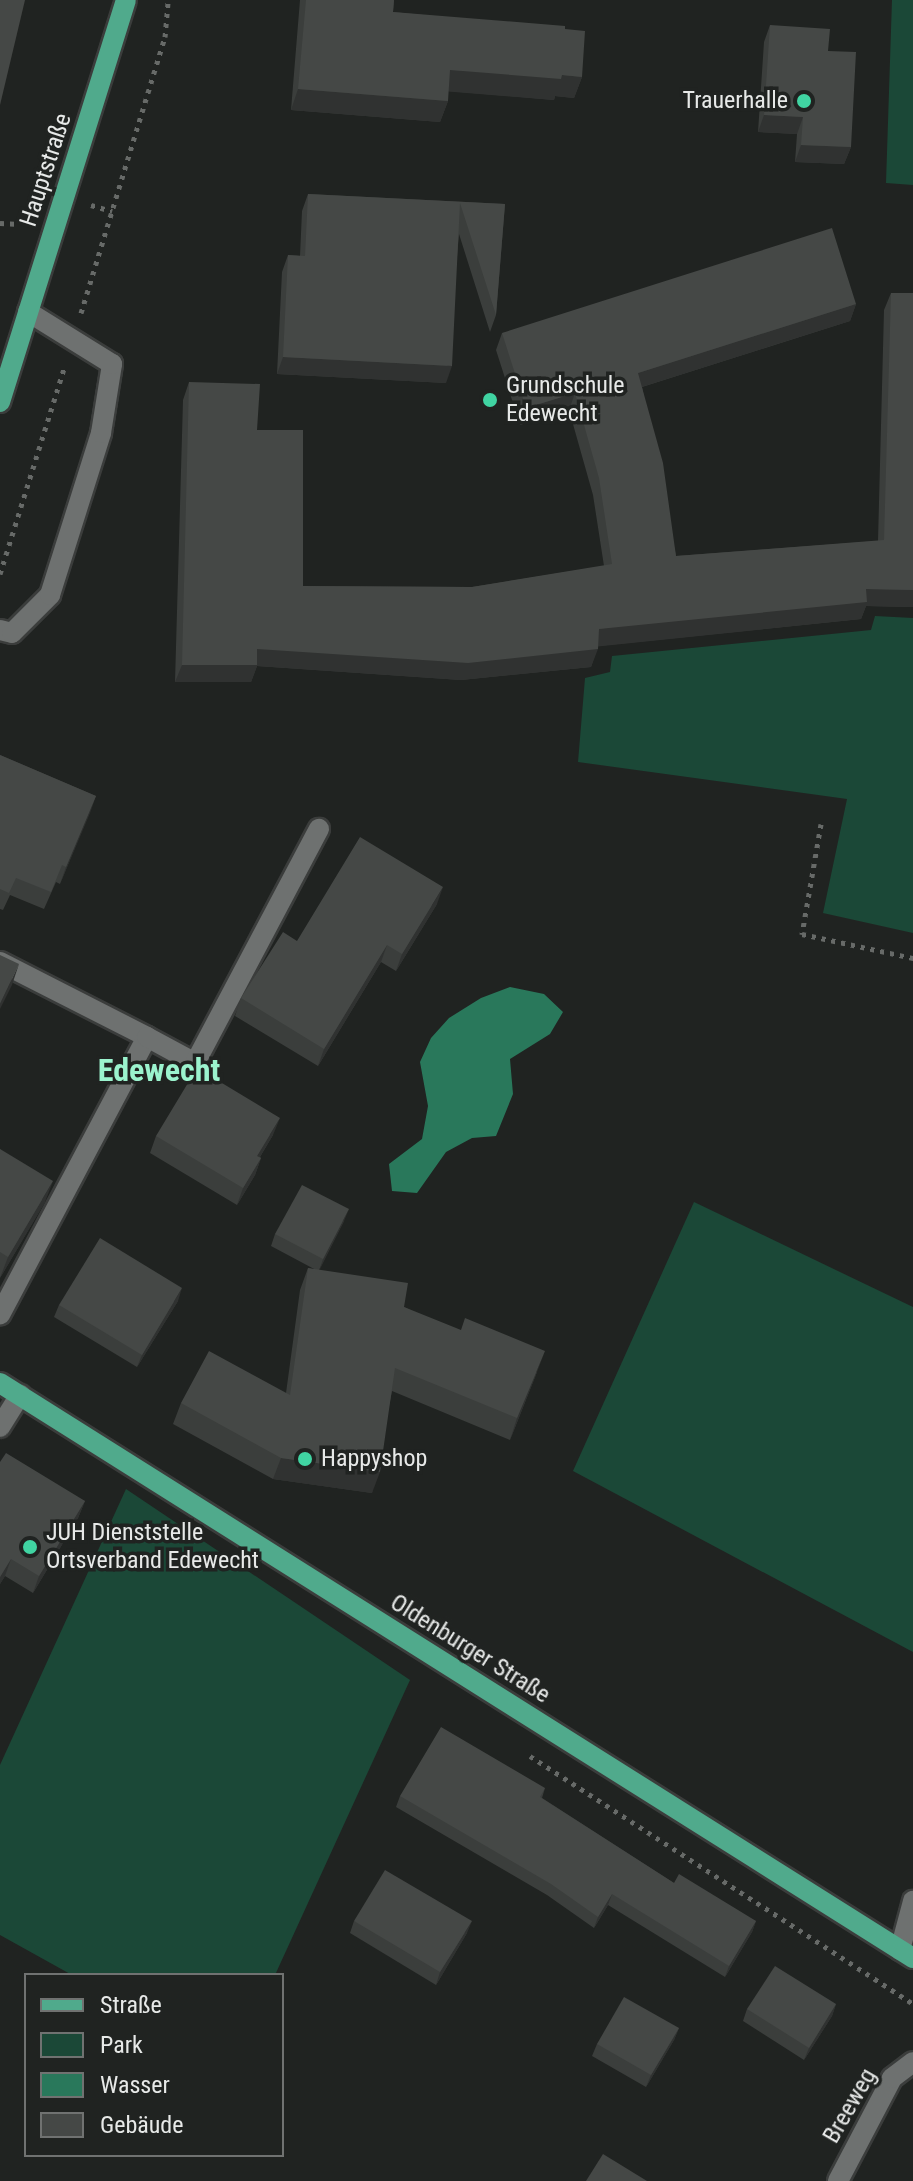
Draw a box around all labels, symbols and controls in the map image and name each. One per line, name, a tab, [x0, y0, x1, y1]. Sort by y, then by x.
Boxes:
place label: Trauerhalle	[683, 87, 788, 115]
marker: Trauerhalle	[795, 92, 813, 110]
street label: Hauptstraße	[14, 110, 78, 230]
place label: Grundschule Edewecht	[506, 372, 625, 428]
marker: Grundschule Edewecht	[481, 391, 499, 409]
district label: Edewecht	[98, 1051, 220, 1089]
place label: Happyshop	[321, 1445, 427, 1473]
marker: Happyshop	[296, 1450, 314, 1468]
place label: JUH Dienststelle Ortsverband Edewecht	[46, 1519, 259, 1575]
marker: JUH Dienststelle Ortsverband Edewecht	[21, 1538, 39, 1556]
street label: Oldenburger Straße	[385, 1588, 555, 1710]
legend	[24, 1973, 284, 2157]
text: Straße	[100, 1991, 162, 2019]
text: Park	[100, 2031, 143, 2059]
street label: Breeweg	[817, 2064, 883, 2148]
text: Wasser	[100, 2071, 170, 2099]
text: Gebäude	[100, 2111, 184, 2139]

